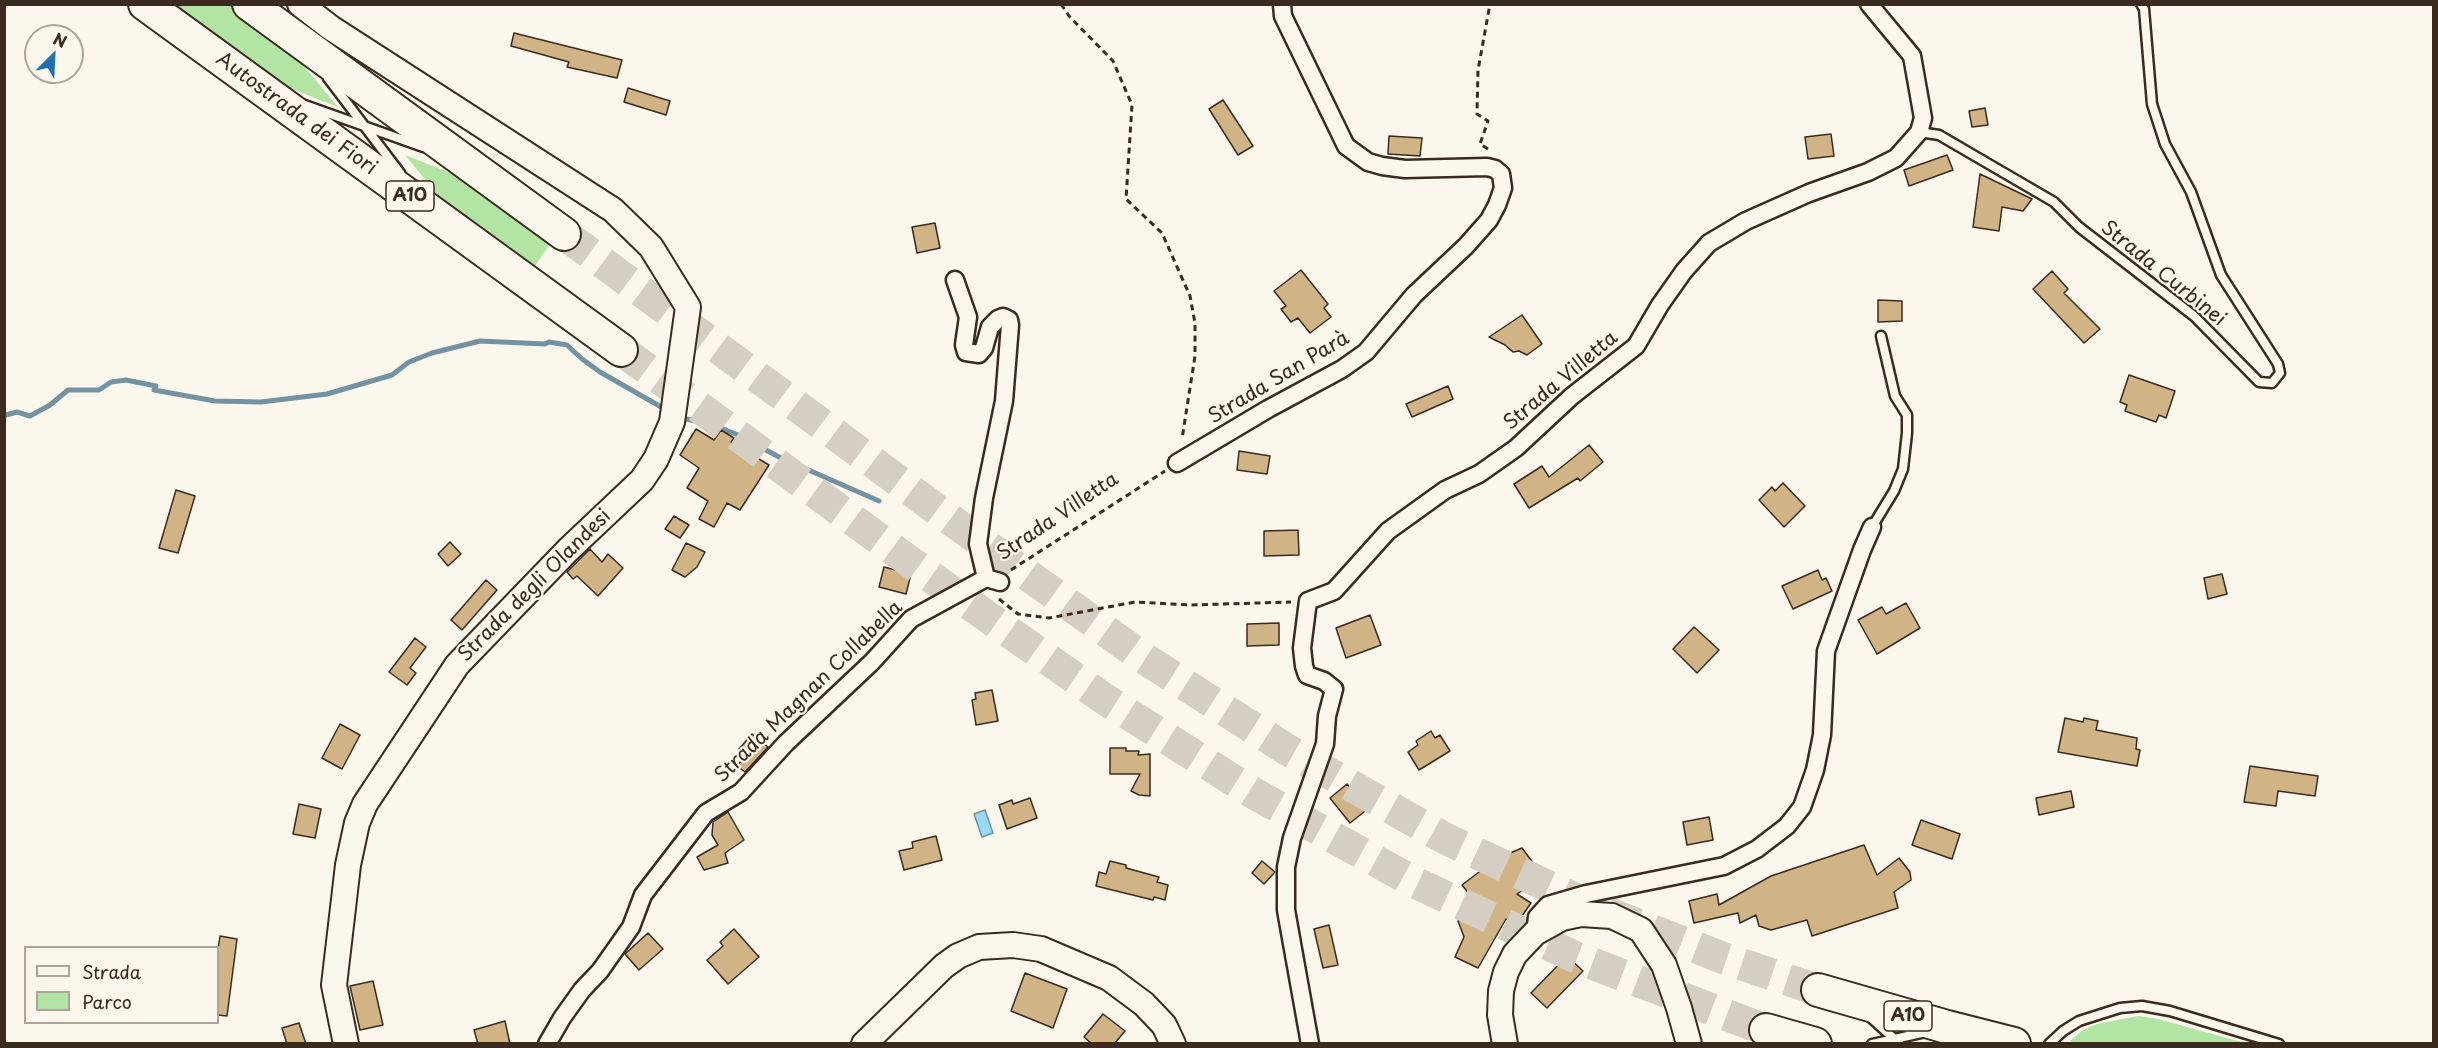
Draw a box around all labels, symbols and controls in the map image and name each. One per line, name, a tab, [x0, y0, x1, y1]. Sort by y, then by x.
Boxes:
north arrow	[24, 24, 84, 84]
text: N	[50, 26, 71, 53]
street label: Autostrada dei Fiori	[211, 48, 381, 180]
road number: A10	[386, 181, 434, 211]
street label: Strada Curbinei	[2096, 216, 2230, 332]
street label: Strada San Parà	[1204, 326, 1354, 430]
street label: Strada Villetta	[1499, 326, 1623, 436]
street label: Strada Villetta	[993, 468, 1123, 566]
street label: Strada degli Olandesi	[454, 505, 616, 667]
street label: Strada Magnan Collabella	[710, 596, 908, 788]
legend	[24, 946, 219, 1024]
text: Strada	[82, 958, 141, 985]
text: Parco	[82, 988, 132, 1015]
road number: A10	[1884, 1001, 1932, 1031]

